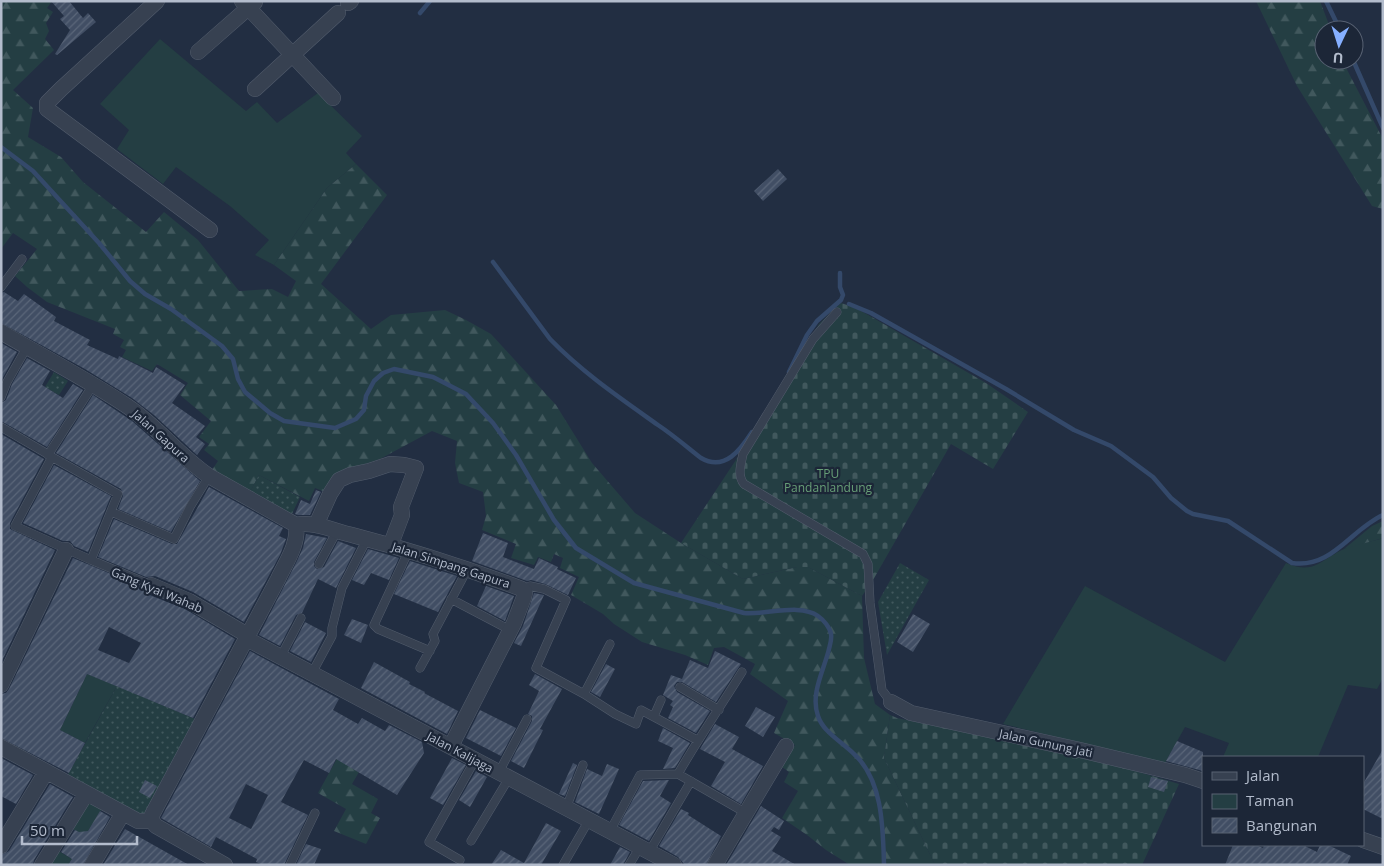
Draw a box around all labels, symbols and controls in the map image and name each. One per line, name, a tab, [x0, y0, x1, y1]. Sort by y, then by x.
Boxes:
north arrow	[1314, 20, 1364, 70]
text: U	[1332, 49, 1344, 68]
street label: Jalan Gapura	[128, 405, 193, 466]
park label: TPU Pandanlandung	[784, 465, 873, 496]
street label: Jalan Simpang Gapura	[389, 538, 512, 592]
street label: Gang Kyai Wahab	[109, 563, 205, 617]
street label: Jalan Gunung Jati	[997, 725, 1094, 761]
street label: Jalan Kalijaga	[423, 727, 496, 777]
legend	[1202, 756, 1364, 846]
text: Jalan	[1244, 765, 1280, 785]
text: Taman	[1246, 790, 1294, 810]
scale bar	[22, 814, 138, 846]
text: Bangunan	[1246, 815, 1317, 835]
text: 50 m	[30, 820, 65, 840]

